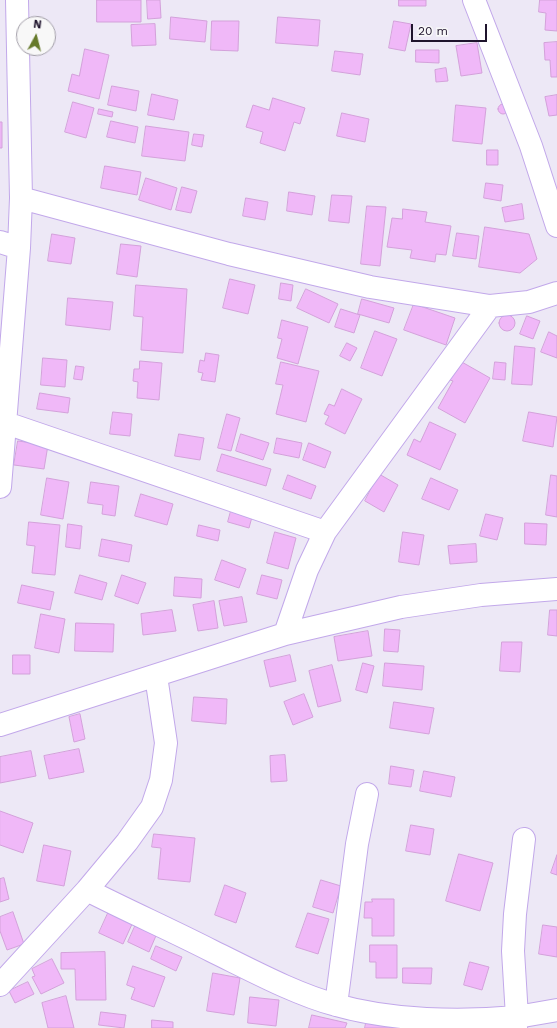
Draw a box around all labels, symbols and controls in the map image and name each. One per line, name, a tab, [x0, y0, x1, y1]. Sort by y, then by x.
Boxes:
north arrow	[16, 16, 56, 56]
scale bar	[413, 16, 489, 42]
text: N	[33, 18, 42, 32]
text: 20 m	[418, 24, 448, 38]

